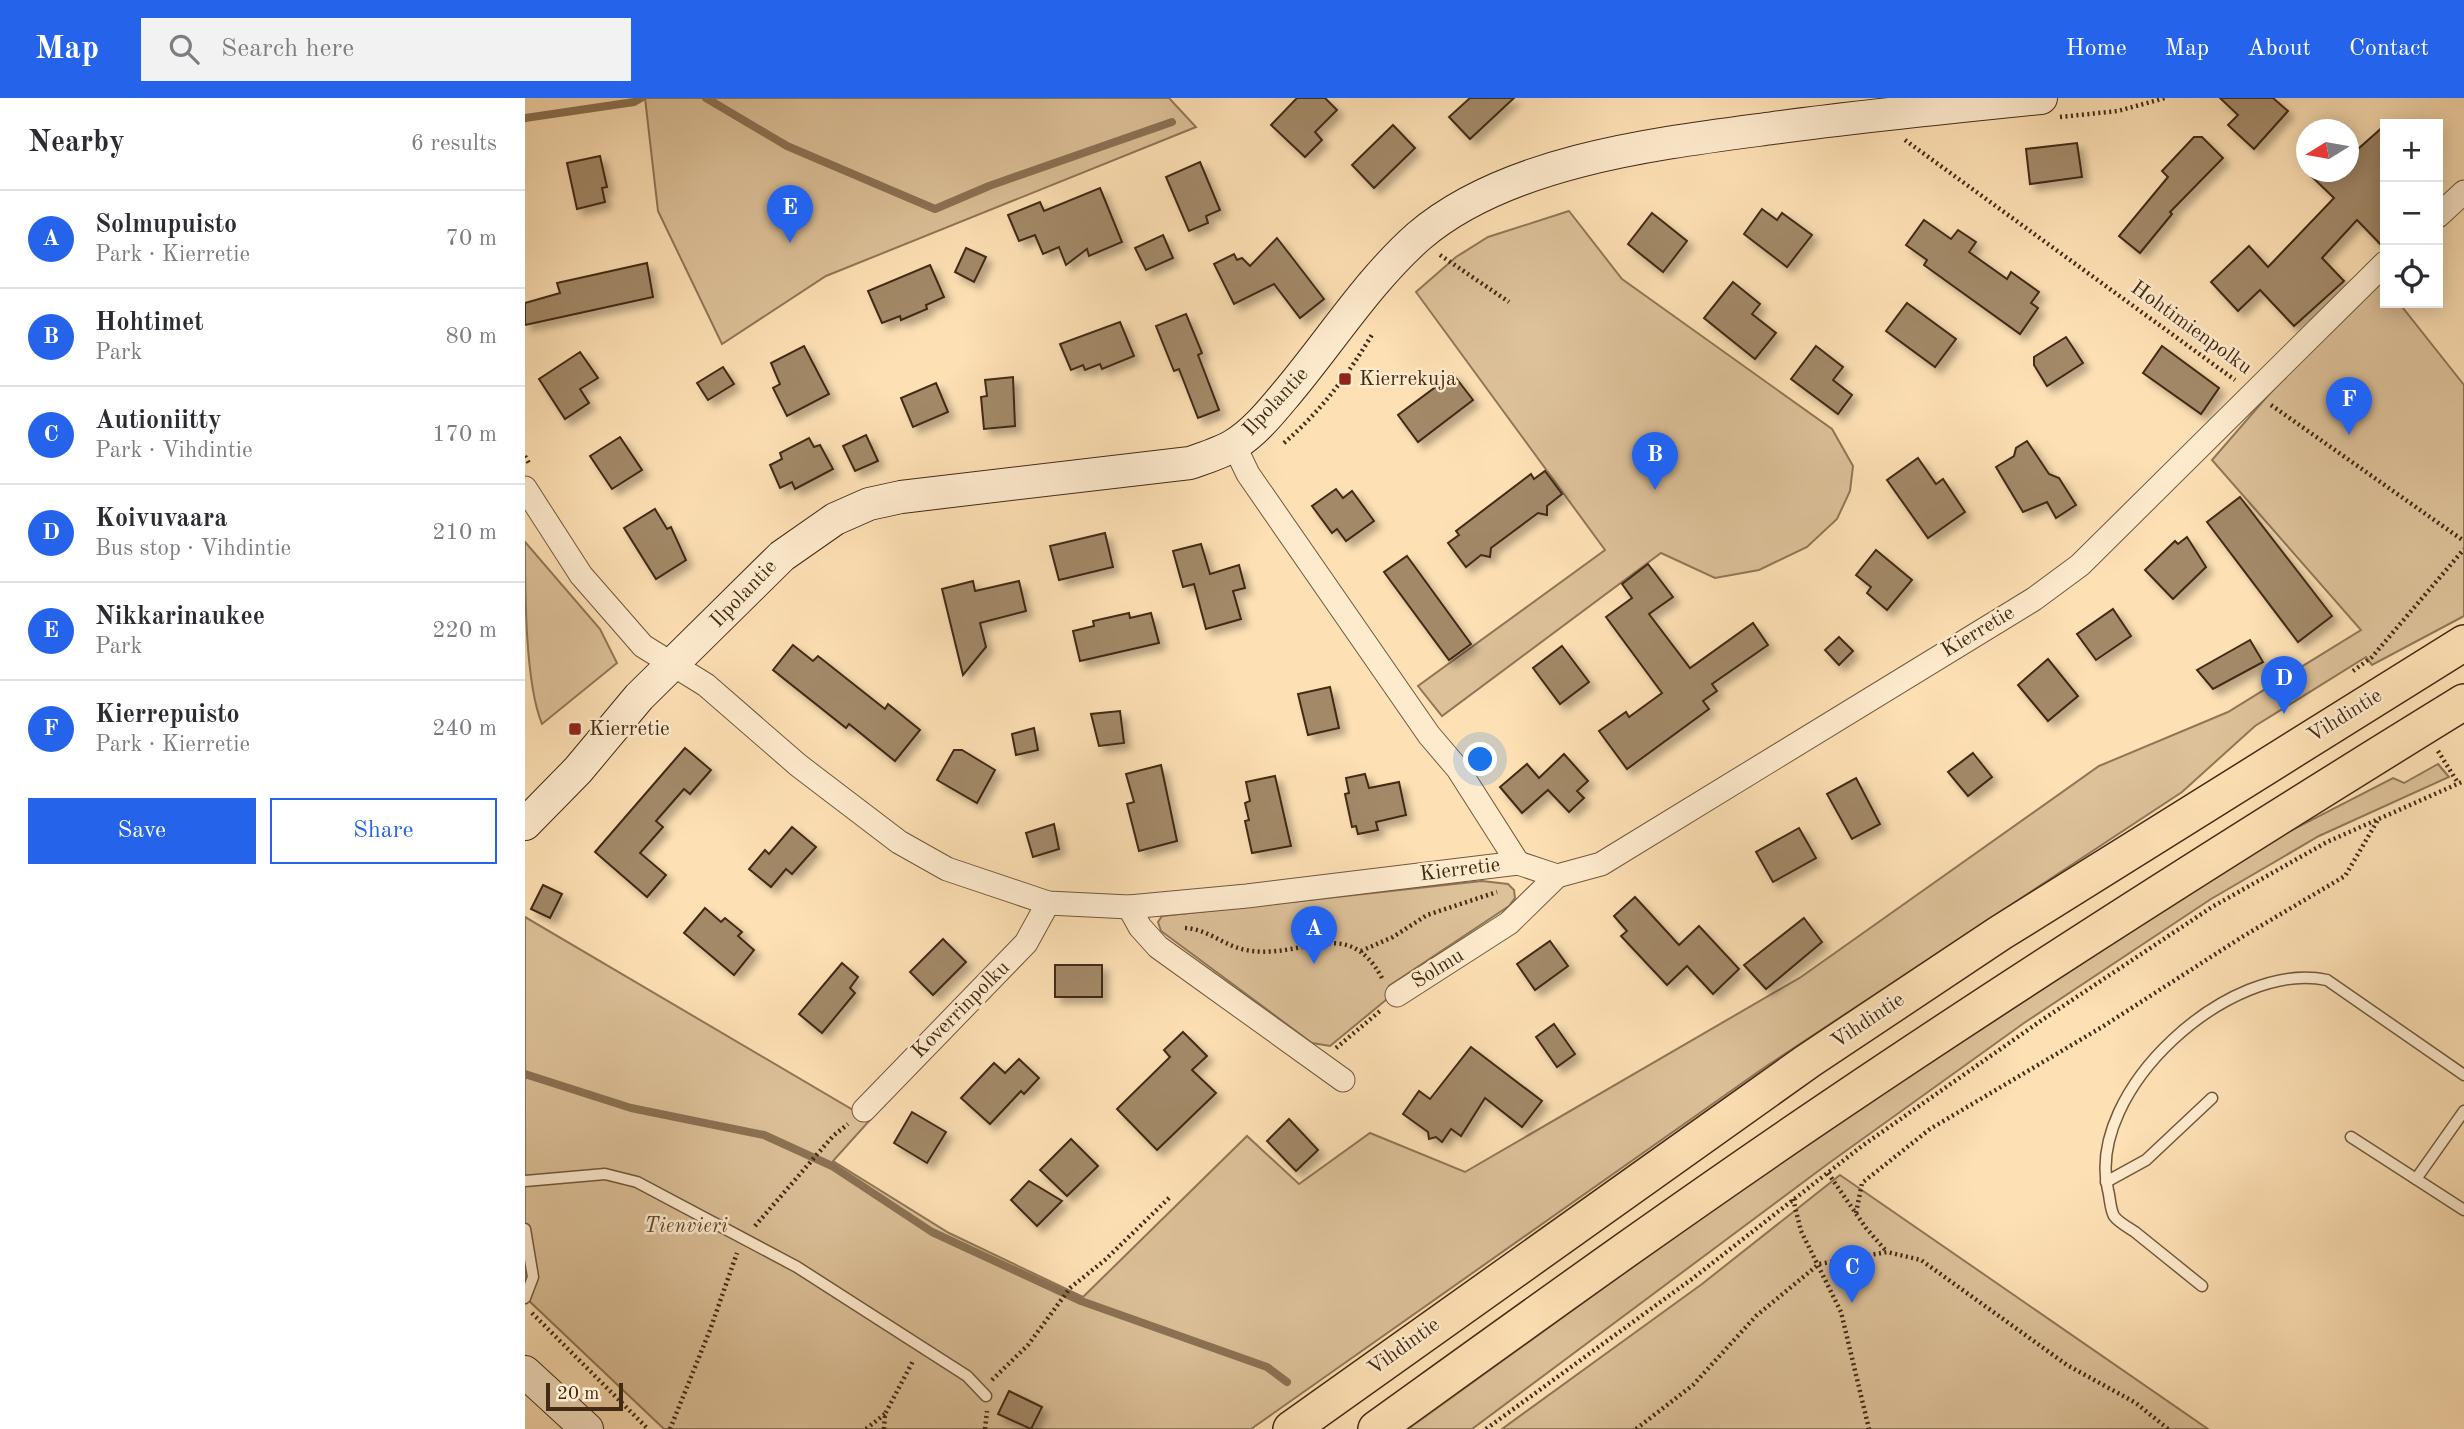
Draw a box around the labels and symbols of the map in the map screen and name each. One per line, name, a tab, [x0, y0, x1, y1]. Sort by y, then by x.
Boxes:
north arrow	[2296, 119, 2359, 182]
pin: E	[767, 185, 813, 243]
street label: Hohtimienpolku	[2127, 277, 2255, 379]
street label: Ilpolantie	[1239, 364, 1313, 440]
place label: Kierrekuja	[1359, 369, 1456, 390]
marker: Kierrekuja	[1337, 371, 1353, 387]
pin: F	[2326, 377, 2372, 435]
pin: B	[1632, 432, 1678, 490]
street label: Ilpolantie	[707, 556, 781, 632]
street label: Kierretie	[1938, 602, 2018, 662]
pin: D	[2261, 656, 2307, 714]
street label: Vihdintie	[2304, 685, 2386, 747]
place label: Kierretie	[589, 719, 670, 740]
marker: Kierretie	[567, 721, 583, 737]
your location	[1463, 742, 1497, 776]
street label: Kierretie	[1419, 855, 1501, 885]
pin: A	[1291, 906, 1337, 964]
street label: Solmu	[1408, 945, 1468, 993]
street label: Koverrinpolku	[908, 957, 1014, 1063]
street label: Vihdintie	[1828, 989, 1908, 1053]
park label: Tienvieri	[644, 1216, 728, 1237]
pin: C	[1829, 1245, 1875, 1303]
street label: Vihdintie	[1364, 1314, 1444, 1380]
scale bar	[546, 1380, 623, 1412]

